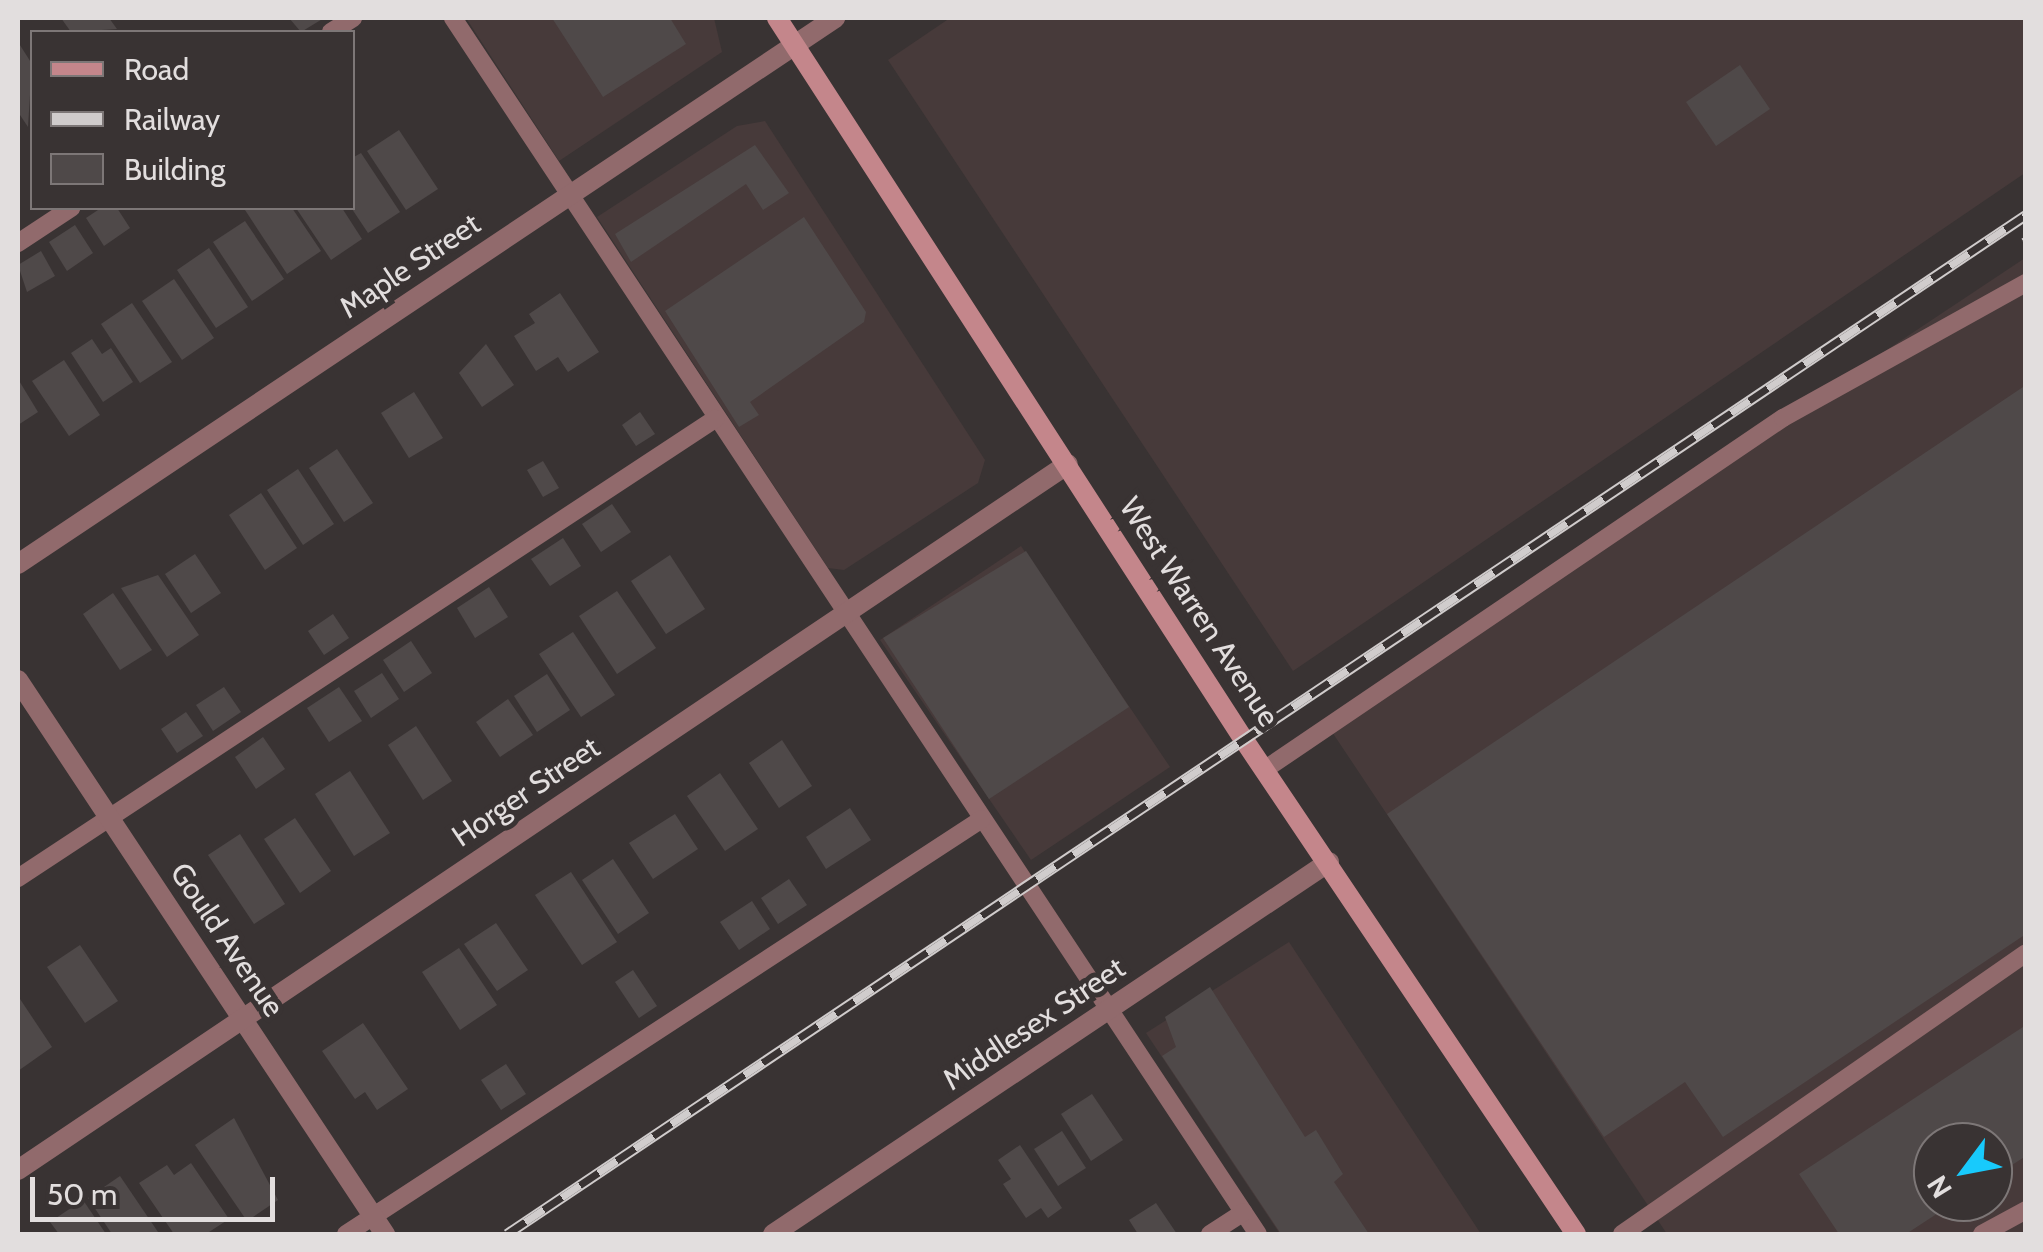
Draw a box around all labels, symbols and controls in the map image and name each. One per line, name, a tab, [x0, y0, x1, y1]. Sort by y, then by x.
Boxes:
legend	[30, 30, 355, 210]
text: Road	[124, 51, 189, 88]
text: Railway	[124, 101, 220, 138]
text: Building	[124, 151, 226, 188]
street label: Maple Street	[333, 206, 487, 326]
street label: West Warren Avenue	[1111, 491, 1287, 733]
street label: Horger Street	[445, 729, 607, 855]
street label: Gould Avenue	[162, 856, 292, 1024]
street label: Middlesex Street	[936, 950, 1132, 1098]
north arrow	[1913, 1122, 2013, 1222]
scale bar	[35, 1157, 280, 1219]
text: N	[1920, 1169, 1959, 1204]
text: 50 m	[47, 1176, 117, 1213]

